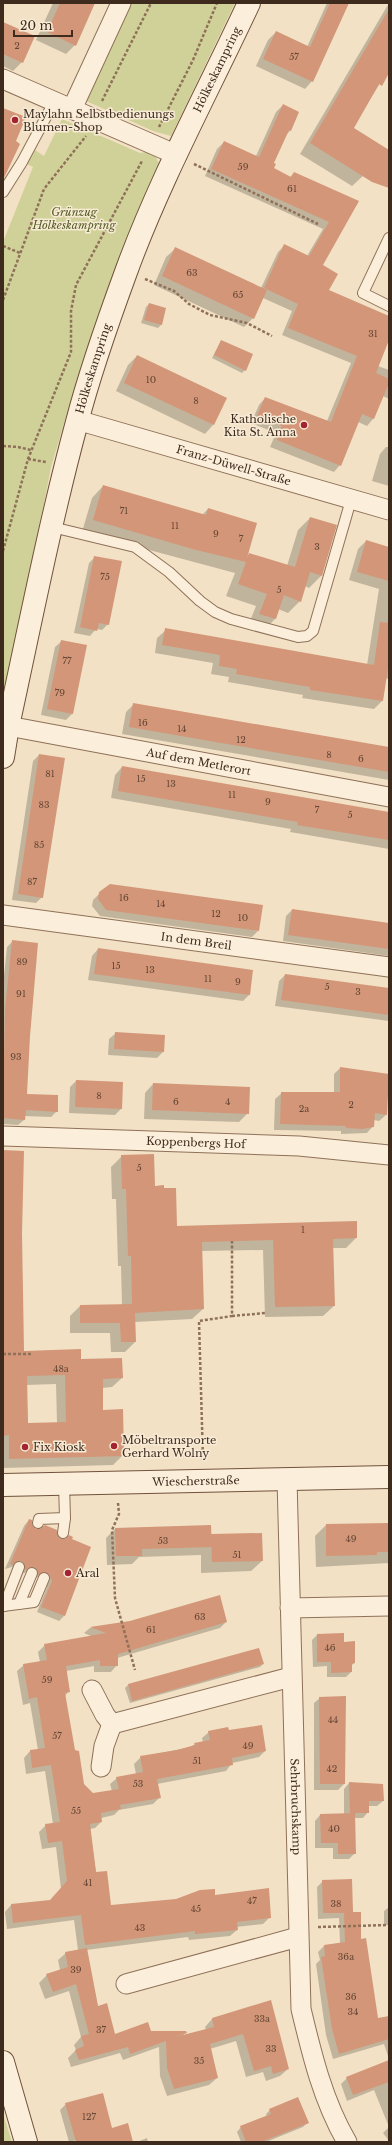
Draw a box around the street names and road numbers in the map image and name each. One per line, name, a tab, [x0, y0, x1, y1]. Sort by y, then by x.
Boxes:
street label: Hölkeskampring	[190, 24, 244, 115]
street label: Hölkeskampring	[73, 321, 114, 415]
street label: Franz-Düwell-Straße	[175, 442, 293, 488]
street label: Auf dem Metlerort	[144, 745, 253, 778]
street label: In dem Breil	[160, 929, 233, 953]
street label: Koppenbergs Hof	[146, 1134, 247, 1151]
street label: Wiescherstraße	[151, 1473, 240, 1489]
street label: Sehrbruchskamp	[287, 1758, 304, 1855]

